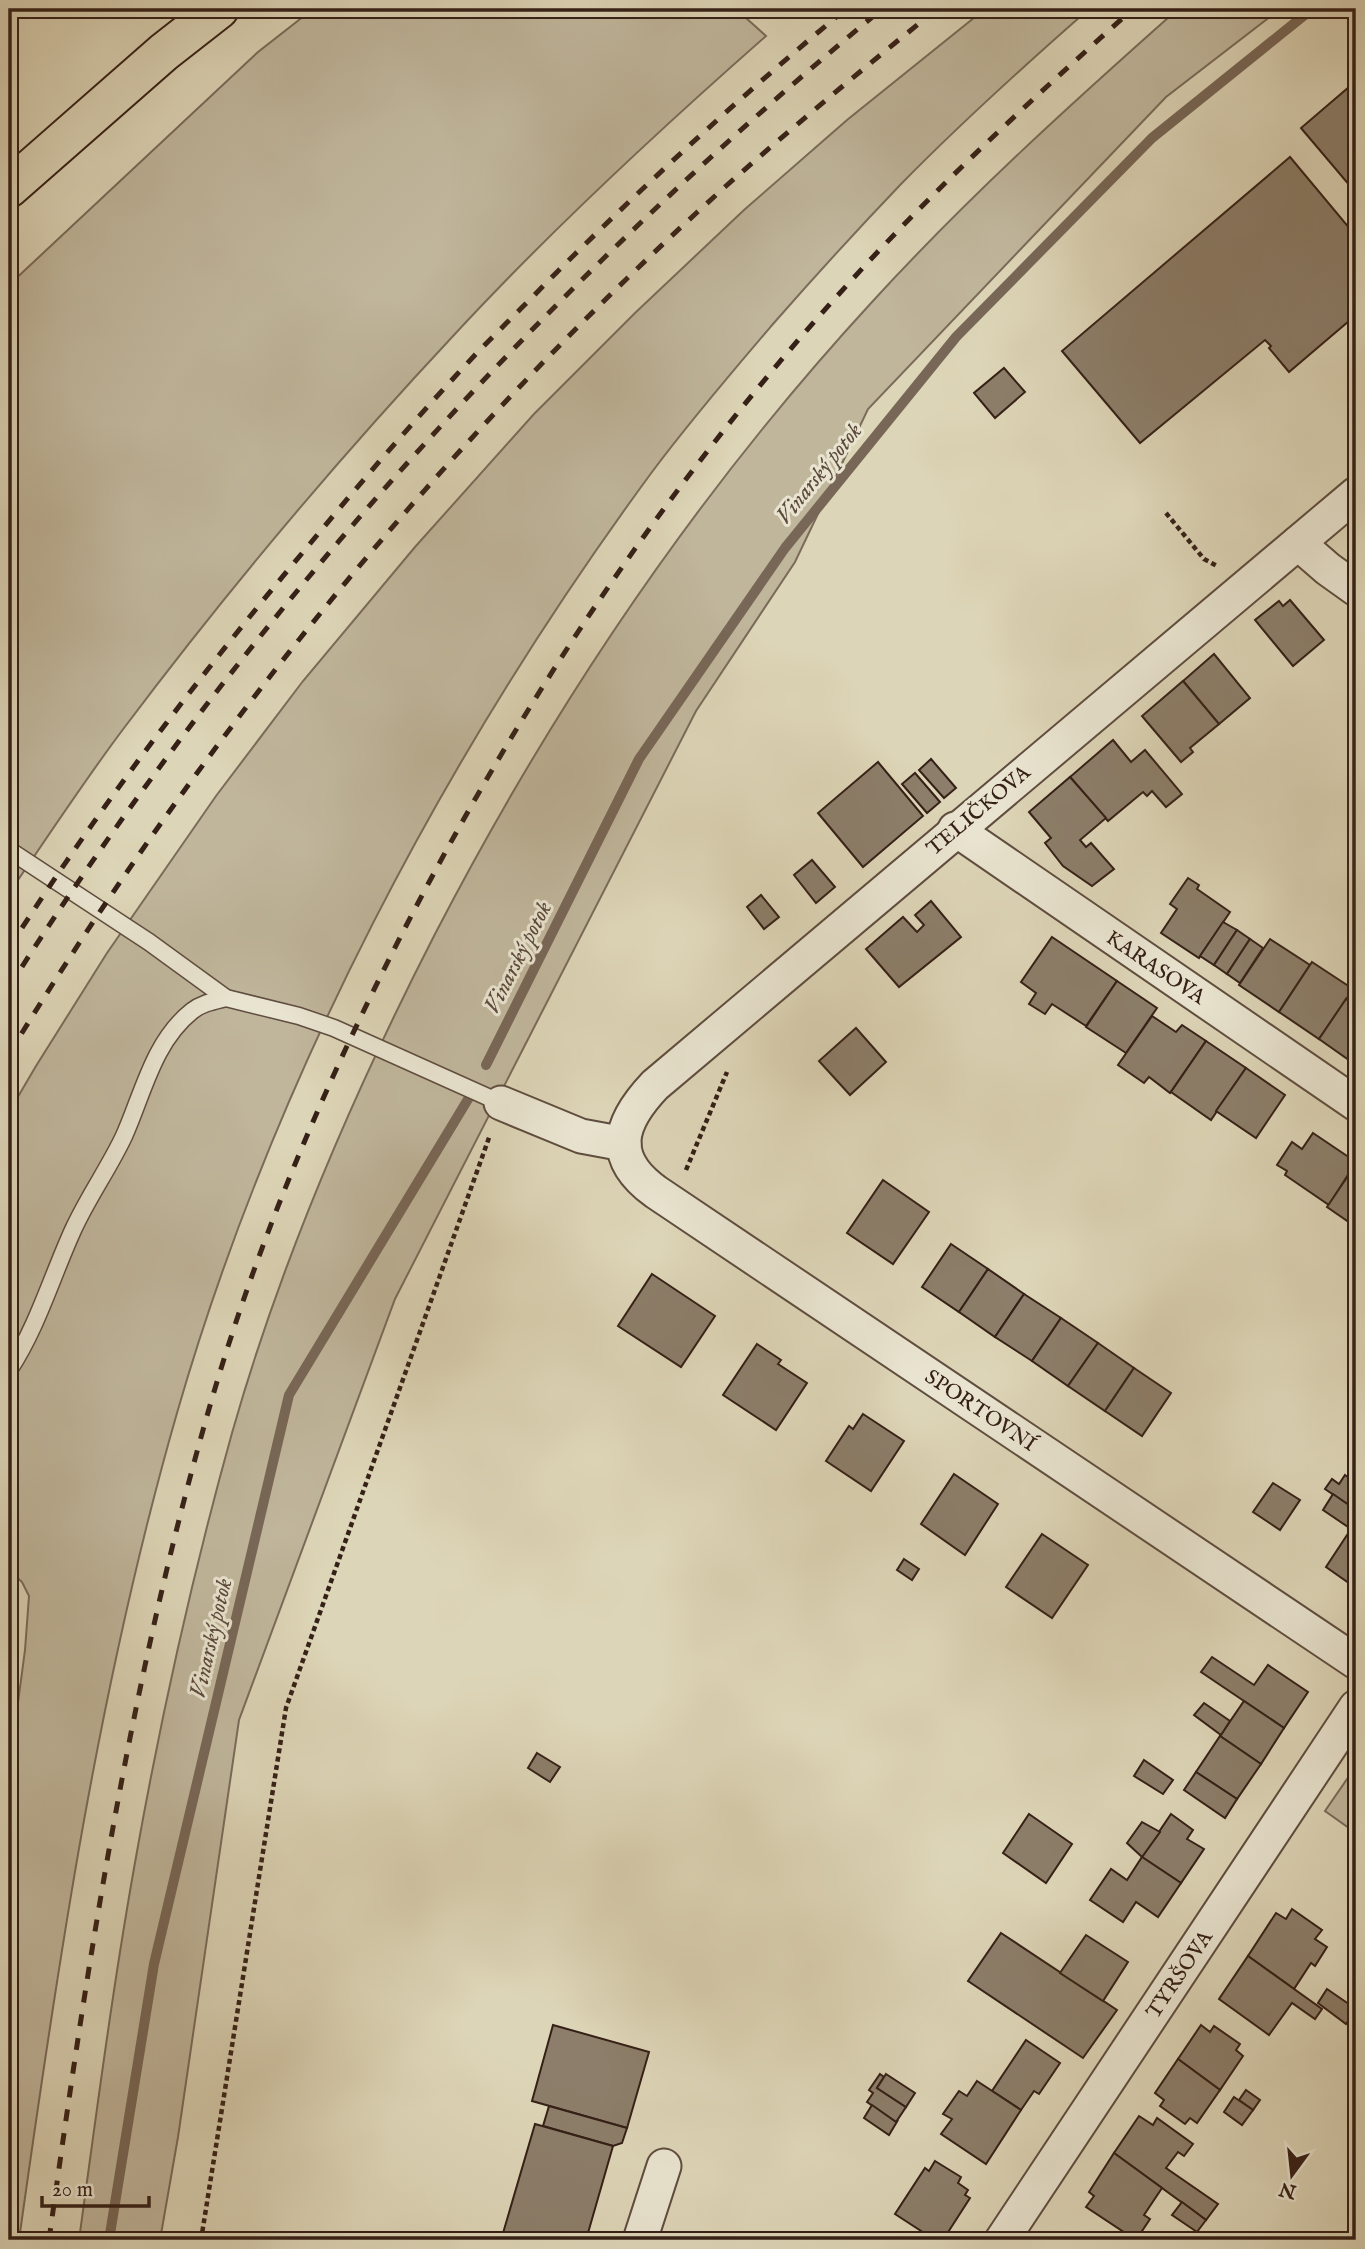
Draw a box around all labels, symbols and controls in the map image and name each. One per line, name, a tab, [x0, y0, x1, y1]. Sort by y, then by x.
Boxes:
water label: Vinarský potok	[770, 417, 869, 530]
street label: TELIČKOVA	[921, 759, 1037, 862]
water label: Vinarský potok	[478, 897, 559, 1019]
street label: KARASOVA	[1100, 925, 1211, 1012]
street label: SPORTOVNÍ	[919, 1363, 1043, 1459]
water label: Vinarský potok	[184, 1576, 239, 1701]
street label: TYRŠOVA	[1140, 1924, 1220, 2024]
north arrow	[1256, 2140, 1326, 2210]
scale bar	[42, 2165, 149, 2209]
text: N	[1277, 2176, 1300, 2203]
text: 20 m	[52, 2177, 93, 2204]

